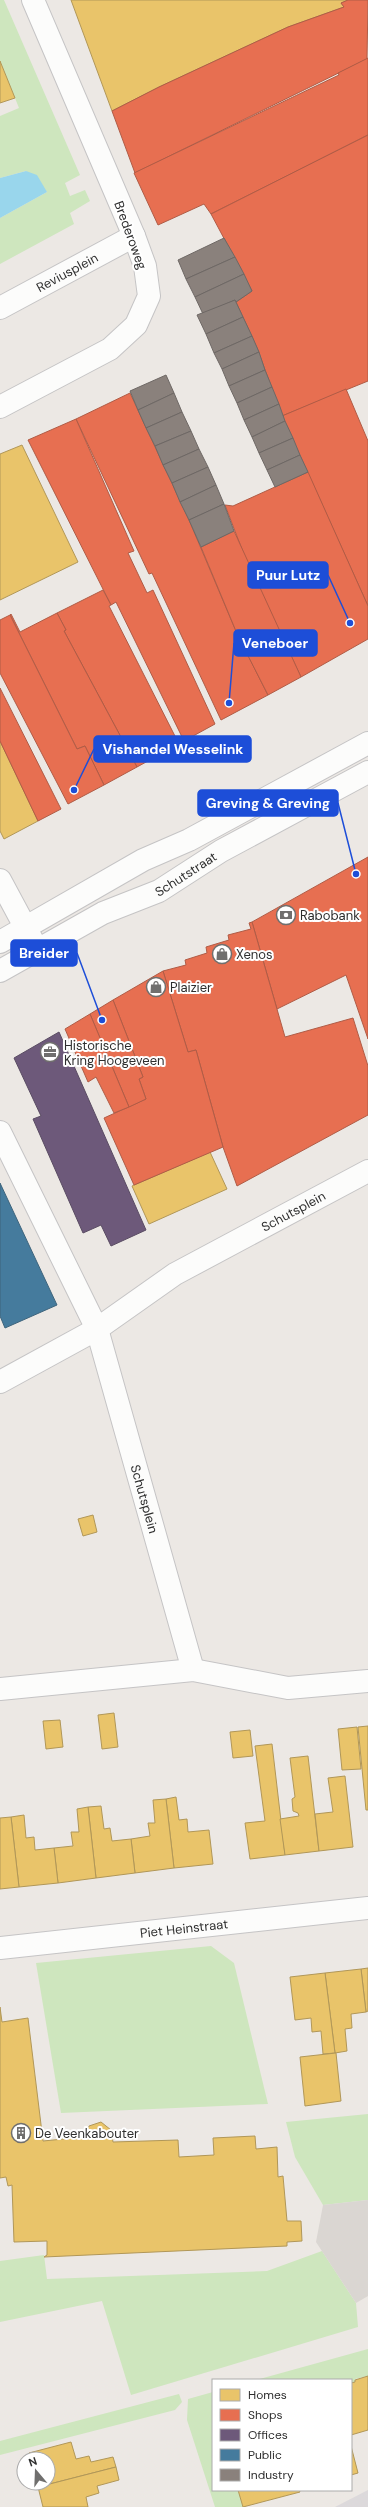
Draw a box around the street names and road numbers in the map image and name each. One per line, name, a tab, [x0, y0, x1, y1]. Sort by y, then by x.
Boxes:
street label: Brederoweg	[110, 199, 151, 272]
street label: Reviusplein	[33, 249, 101, 296]
street label: Schutstraat	[152, 848, 220, 900]
street label: Schutsplein	[258, 1187, 329, 1235]
street label: Schutsplein	[127, 1463, 162, 1535]
street label: Piet Heinstraat	[139, 1915, 229, 1942]

